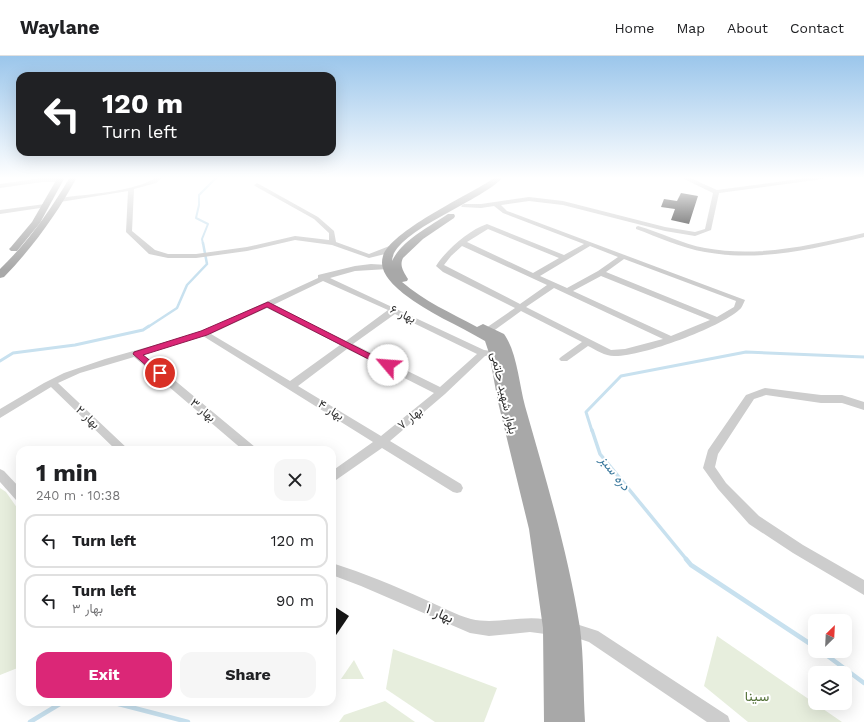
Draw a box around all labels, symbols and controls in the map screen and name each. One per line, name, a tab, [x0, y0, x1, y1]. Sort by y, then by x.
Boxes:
text: Waylane	[20, 16, 99, 39]
text: Home	[614, 20, 654, 36]
text: Map	[676, 20, 705, 36]
text: About	[727, 20, 768, 36]
text: Contact	[790, 20, 844, 36]
text: 120 m	[102, 87, 183, 120]
icon: left	[36, 88, 88, 140]
text: Turn left	[102, 121, 177, 142]
street label: بهار ۶	[388, 302, 418, 327]
position arrow	[367, 344, 409, 386]
street label: بلوار شهید حاتمی	[487, 351, 520, 436]
pin	[143, 356, 177, 390]
icon: arrive	[149, 362, 171, 384]
street label: بهار ۳	[187, 395, 219, 425]
street label: بهار ۴	[315, 397, 346, 424]
street label: بهار ۲	[73, 403, 103, 432]
street label: بهار ۷	[395, 404, 426, 433]
water label: دره سبز	[595, 452, 634, 495]
text: 1 min	[36, 459, 98, 487]
button: close	[274, 459, 316, 501]
text: 240 m · 10:38	[36, 488, 120, 503]
icon: left	[38, 530, 60, 552]
text: Turn left	[72, 532, 136, 550]
text: 120 m	[271, 532, 314, 550]
text: Turn left	[72, 582, 136, 600]
icon: left	[38, 590, 60, 612]
text: 90 m	[276, 592, 314, 610]
street label: بهار ۱	[423, 600, 456, 627]
text: بهار ۳	[72, 601, 103, 616]
north arrow	[808, 614, 852, 658]
map controls	[808, 614, 852, 710]
button: Exit	[36, 652, 172, 698]
button: Share	[180, 652, 316, 698]
button: layers	[808, 666, 852, 710]
park label: سینا	[745, 688, 769, 704]

